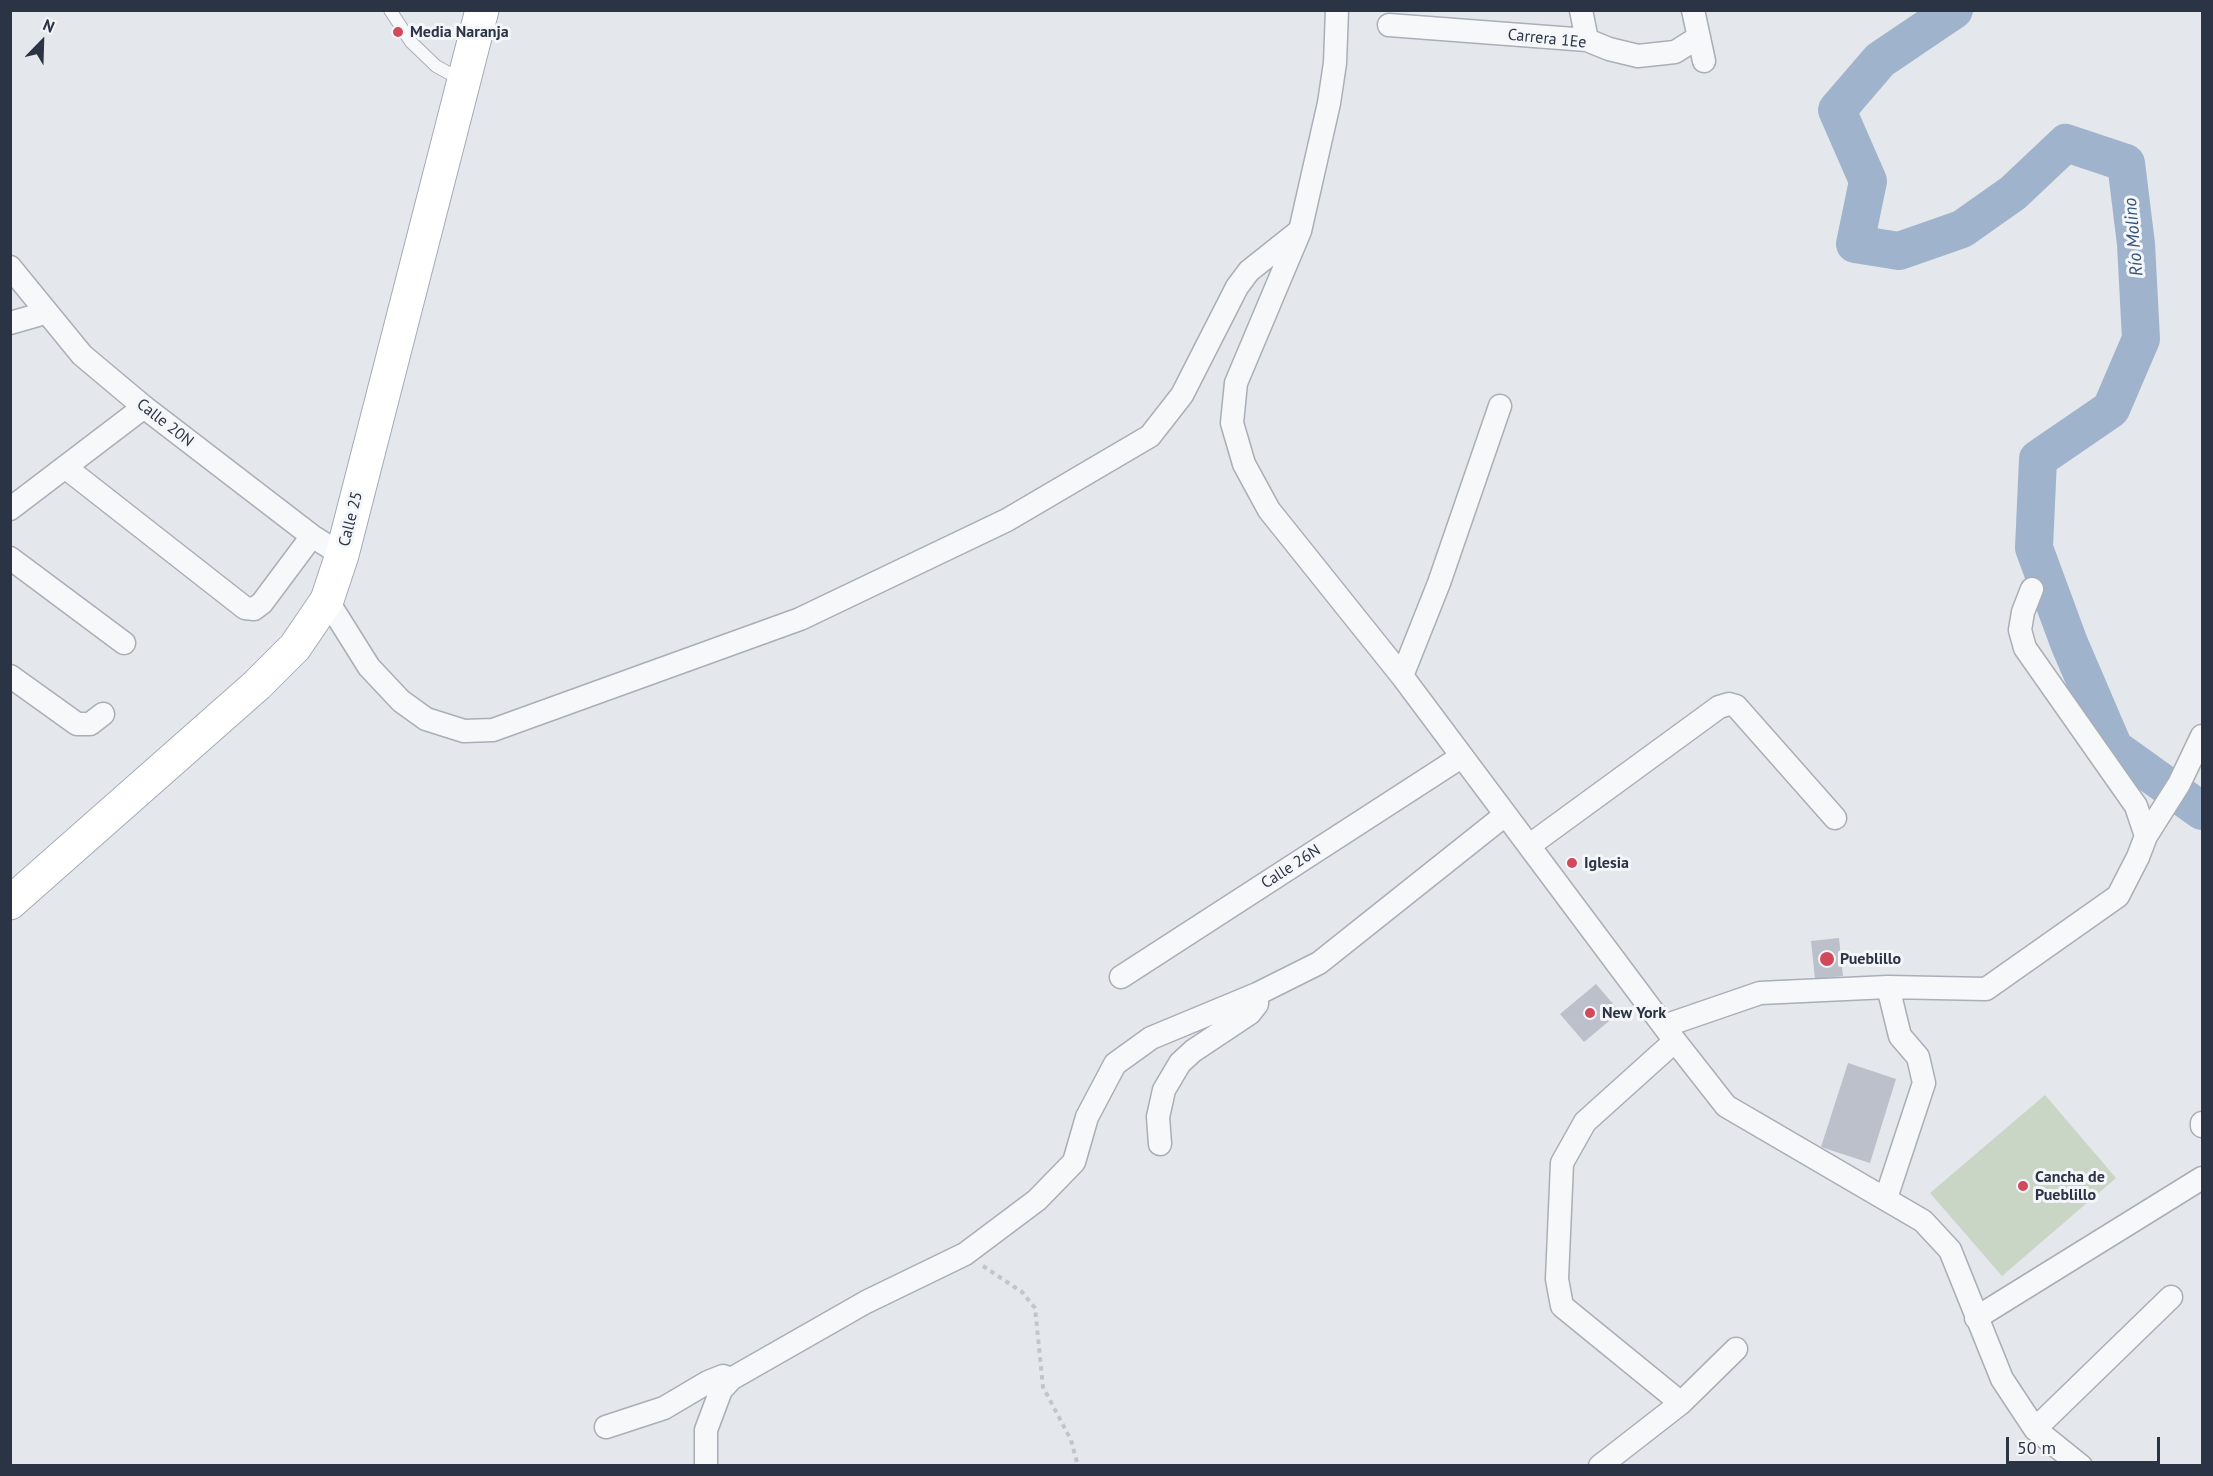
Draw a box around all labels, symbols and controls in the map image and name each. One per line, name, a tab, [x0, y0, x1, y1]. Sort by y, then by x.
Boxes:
north arrow	[12, 12, 72, 72]
text: N	[40, 14, 58, 37]
place label: Media Naranja	[410, 22, 509, 42]
marker: Media Naranja	[391, 25, 405, 39]
street label: Carrera 1Ee	[1507, 25, 1587, 53]
water label: Río Molino	[2120, 197, 2148, 277]
street label: Calle 20N	[133, 395, 197, 451]
street label: Calle 25	[335, 490, 367, 548]
street label: Calle 26N	[1258, 841, 1324, 893]
place label: Iglesia	[1584, 853, 1629, 873]
marker: Iglesia	[1565, 856, 1579, 870]
place label: Pueblillo	[1840, 949, 1901, 969]
marker: Pueblillo	[1818, 950, 1836, 968]
place label: New York	[1602, 1003, 1666, 1023]
marker: New York	[1583, 1006, 1597, 1020]
place label: Cancha de Pueblillo	[2035, 1167, 2105, 1205]
marker: Cancha de Pueblillo	[2016, 1179, 2030, 1193]
scale bar	[2009, 1425, 2164, 1463]
text: 50 m	[2017, 1436, 2056, 1459]

